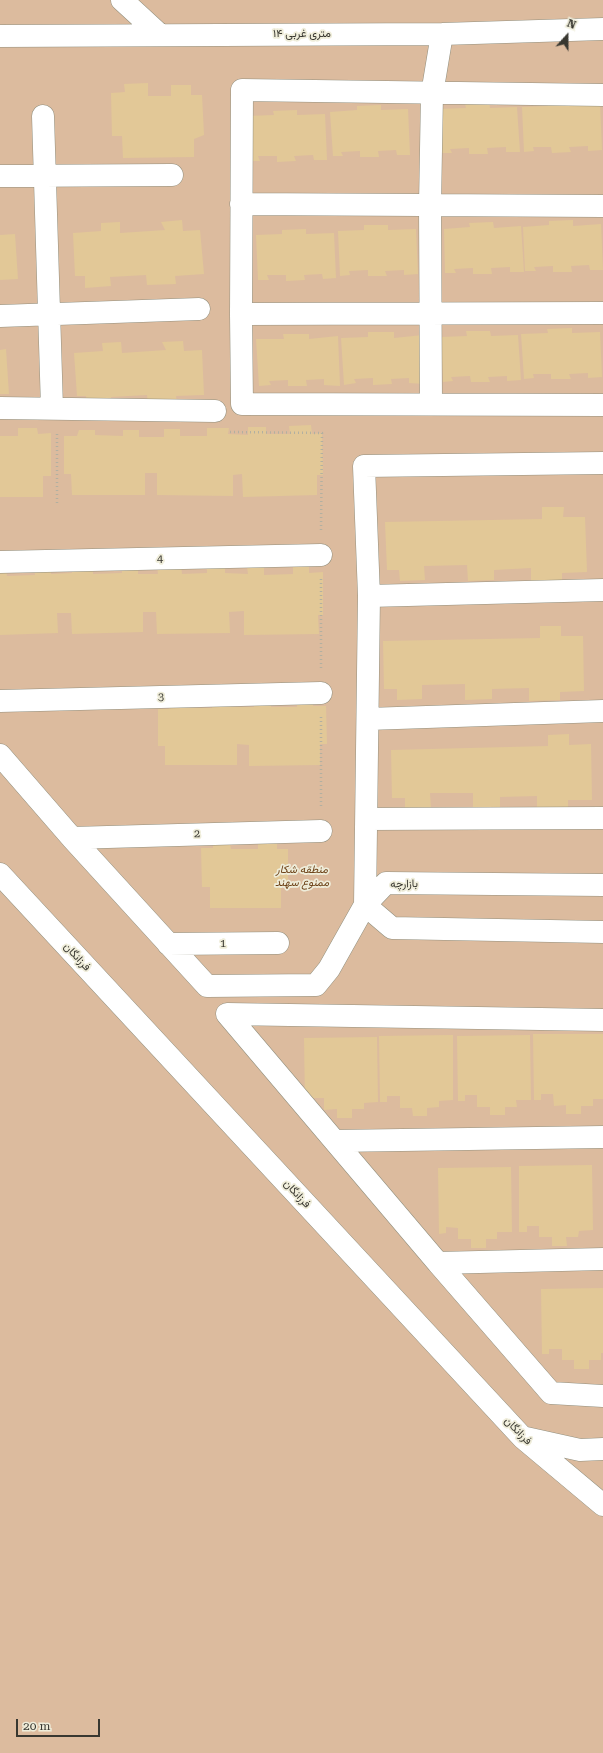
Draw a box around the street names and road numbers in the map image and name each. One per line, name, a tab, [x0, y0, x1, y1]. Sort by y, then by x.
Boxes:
street label: ۱۴ متری غربی	[273, 27, 331, 41]
street label: 4	[157, 552, 163, 566]
street label: 3	[158, 690, 164, 704]
street label: 2	[194, 827, 200, 841]
street label: بازارچه	[390, 877, 418, 891]
street label: 1	[220, 937, 226, 951]
street label: فرزانگان	[61, 940, 93, 974]
street label: فرزانگان	[281, 1177, 313, 1211]
street label: فرزانگان	[501, 1414, 535, 1448]

